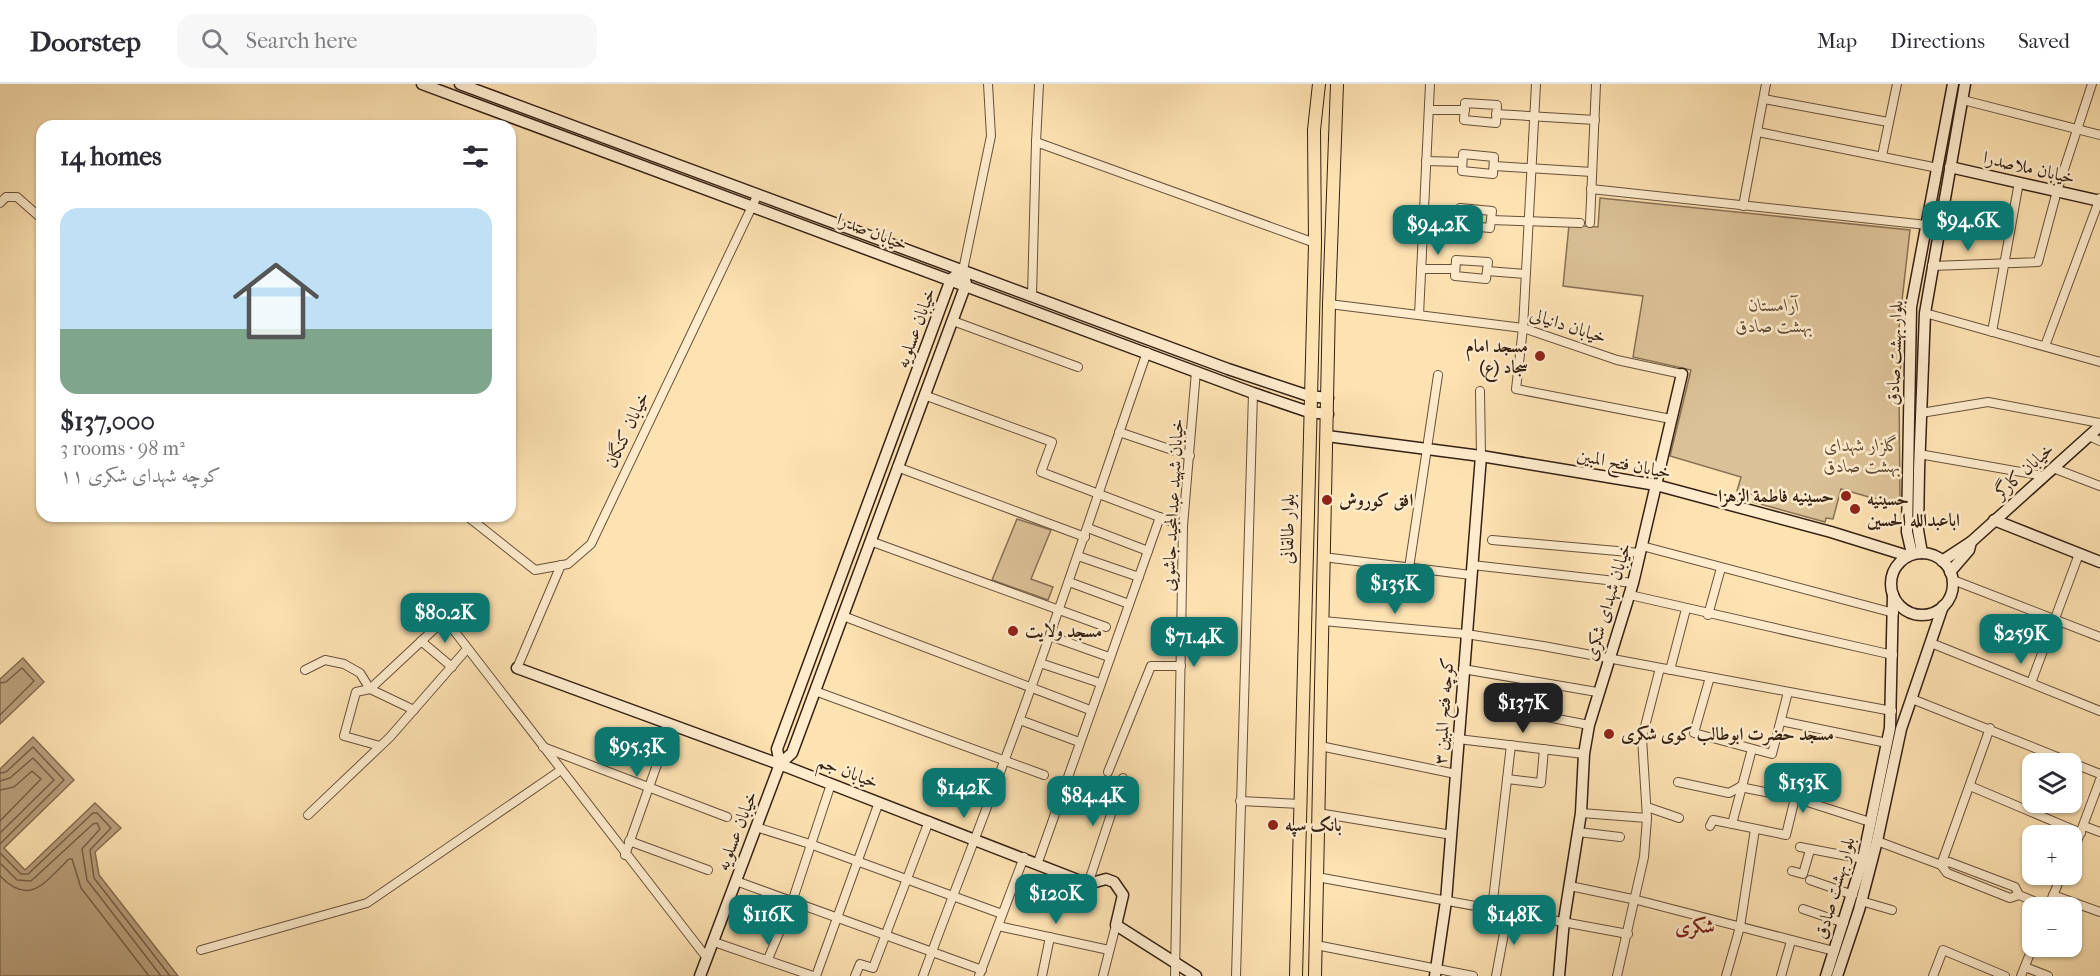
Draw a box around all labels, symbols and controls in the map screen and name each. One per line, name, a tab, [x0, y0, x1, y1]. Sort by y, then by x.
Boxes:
search box	[177, 14, 597, 68]
text: Doorstep	[30, 25, 141, 58]
icon: search	[198, 25, 231, 58]
text: Search here	[246, 28, 357, 54]
text: Map	[1817, 29, 1857, 53]
text: Directions	[1890, 29, 1985, 53]
text: Saved	[2018, 29, 2070, 53]
icon: filters	[459, 140, 492, 173]
text: 14 homes	[60, 141, 162, 172]
street label: خیابان ملاصدرا	[1981, 147, 2077, 189]
pin: $94.6K	[1919, 201, 2017, 252]
pin: $94.2K	[1389, 205, 1487, 256]
street label: خیابان صدرا	[834, 209, 910, 255]
text: $94.6K	[1937, 209, 1999, 232]
text: $94.2K	[1407, 213, 1469, 236]
icon: home	[222, 247, 330, 355]
street label: خیابان عسلویه	[892, 285, 940, 371]
park label: آرامستان بهشت صادق	[1736, 295, 1812, 338]
street label: بلوار بهشت صادق	[1883, 300, 1908, 406]
street label: خیابان دانیالی	[1527, 304, 1609, 348]
place label: مسجد امام سجاد (ع)	[1466, 336, 1528, 382]
marker: مسجد امام سجاد (ع)	[1533, 349, 1547, 363]
street label: خیابان کنگان	[598, 388, 654, 471]
text: $137,000	[60, 406, 155, 437]
street label: خیابان شهید عبدالمجید جاشویی	[1158, 418, 1189, 592]
park label: گلزار شهدای بهشت صادق	[1824, 434, 1900, 478]
text: 3 rooms · 98 m²	[60, 437, 185, 460]
street label: خیابان کارگر	[1987, 437, 2058, 505]
street label: خیابان فتح المبین	[1574, 445, 1673, 488]
text: کوچه شهدای شکری ۱۱	[60, 464, 221, 487]
place label: حسینیه فاطمة الزهزا	[1718, 486, 1834, 508]
marker: حسینیه فاطمة الزهزا	[1839, 489, 1853, 503]
place label: حسینیه اباعبدالله الحسین	[1867, 489, 1960, 531]
place label: افق کوروش	[1339, 490, 1413, 511]
marker: افق کوروش	[1320, 493, 1334, 507]
street label: بلوار طالقانی	[1277, 494, 1299, 564]
marker: حسینیه اباعبدالله الحسین	[1848, 502, 1862, 516]
street label: خیابان شهدای شکری	[1580, 540, 1637, 664]
pin: $135K	[1353, 564, 1437, 615]
text: $135K	[1370, 572, 1420, 595]
pin: $80.2K	[396, 593, 494, 644]
text: $80.2K	[415, 601, 475, 624]
pin: $259K	[1979, 614, 2063, 665]
pin: $71.4K	[1145, 617, 1243, 668]
place label: مسجد ولایت	[1025, 621, 1102, 642]
text: $259K	[1994, 622, 2048, 645]
marker: مسجد ولایت	[1006, 624, 1020, 638]
text: $71.4K	[1165, 625, 1223, 648]
street label: کوچه فتح المبین ۳	[1430, 657, 1463, 766]
pin: $137K	[1481, 683, 1565, 734]
text: $137K	[1498, 691, 1548, 714]
place label: مسجد حضرت ابوطالب کوی شکری	[1621, 724, 1834, 746]
pin: $95.3K	[588, 727, 686, 778]
marker: مسجد حضرت ابوطالب کوی شکری	[1602, 727, 1616, 741]
text: $95.3K	[609, 735, 665, 758]
street label: خیابان جم	[813, 751, 881, 799]
map controls	[2022, 753, 2082, 957]
button: layers	[2022, 753, 2082, 813]
pin: $153K	[1761, 763, 1845, 814]
pin: $142K	[922, 768, 1006, 819]
text: $153K	[1778, 771, 1828, 794]
text: $142K	[937, 776, 991, 799]
pin: $84.4K	[1044, 776, 1142, 827]
text: $84.4K	[1061, 784, 1125, 807]
street label: خیابان عسلویه	[712, 788, 762, 874]
place label: بانک سپه	[1285, 815, 1342, 837]
marker: بانک سپه	[1266, 818, 1280, 832]
button: +	[2022, 825, 2082, 885]
street label: بلوار بهشت صادق	[1810, 834, 1861, 942]
pin: $120K	[1014, 874, 1098, 925]
text: $120K	[1029, 882, 1083, 905]
pin: $116K	[726, 895, 810, 946]
pin: $148K	[1472, 895, 1556, 946]
button: −	[2022, 897, 2082, 957]
text: $116K	[743, 903, 793, 926]
text: $148K	[1487, 903, 1541, 926]
district label: شکری	[1675, 915, 1715, 939]

